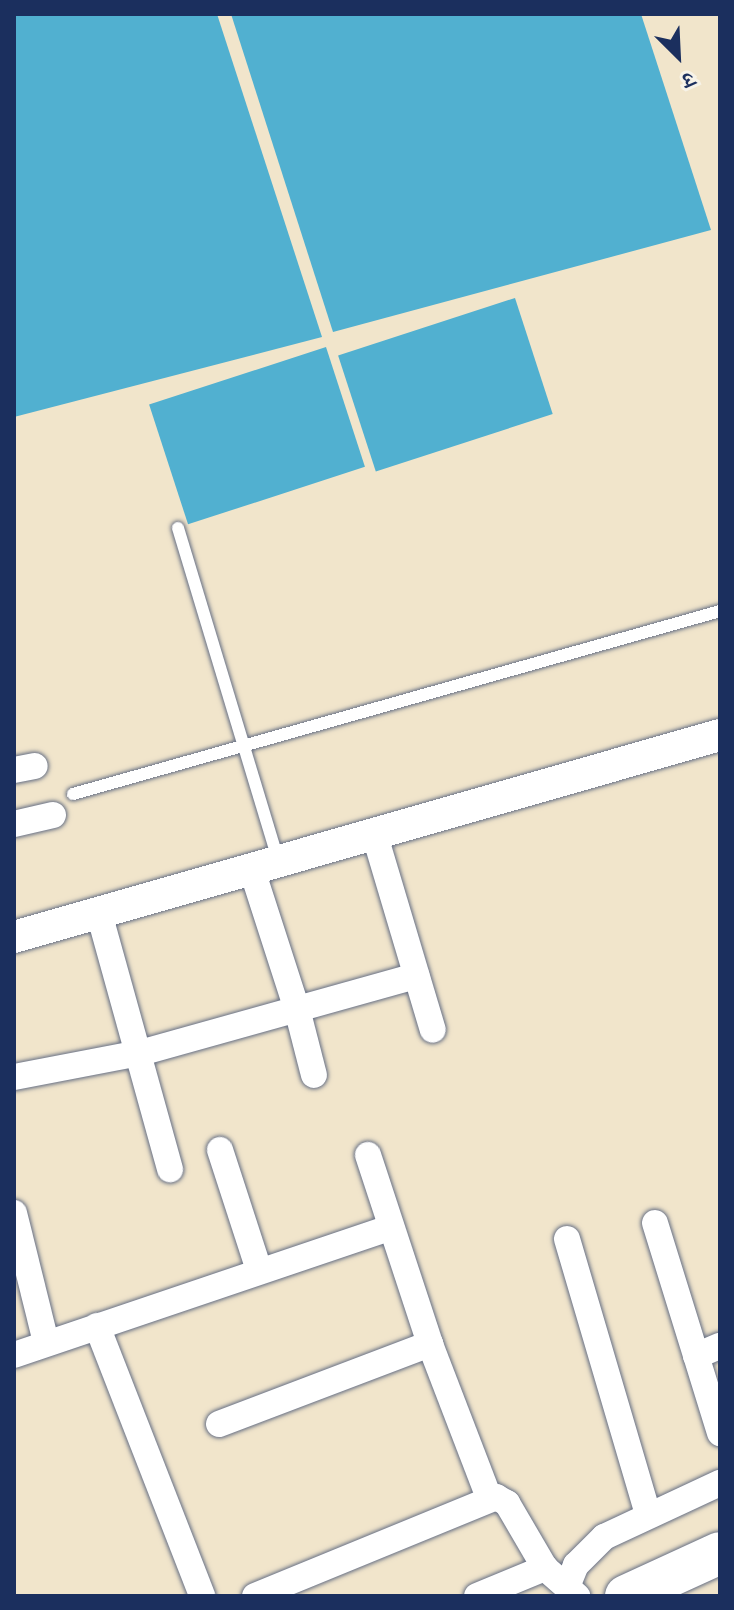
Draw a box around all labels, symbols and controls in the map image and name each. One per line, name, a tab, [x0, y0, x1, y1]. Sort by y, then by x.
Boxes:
north arrow	[638, 16, 718, 96]
text: उ	[676, 61, 699, 95]

